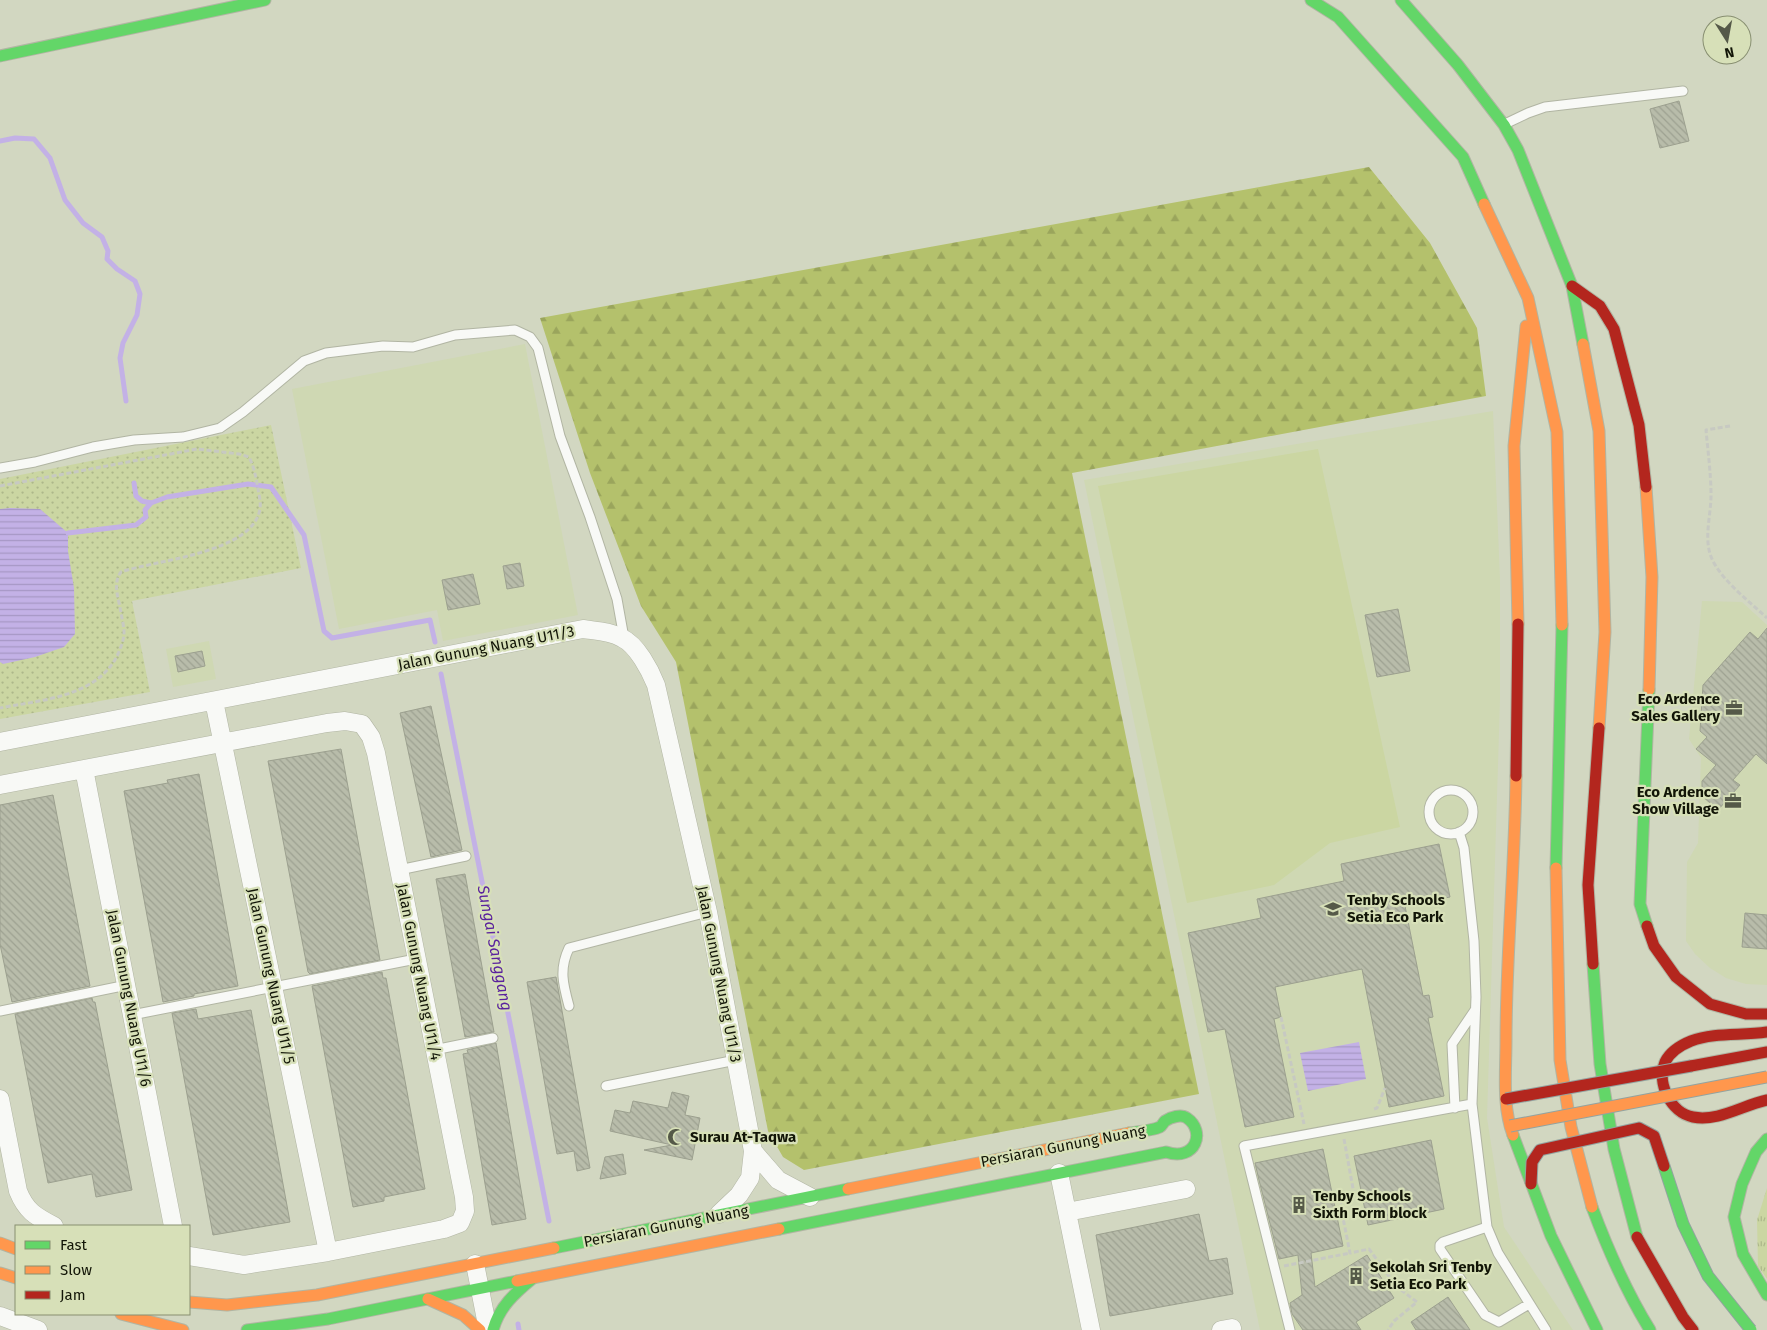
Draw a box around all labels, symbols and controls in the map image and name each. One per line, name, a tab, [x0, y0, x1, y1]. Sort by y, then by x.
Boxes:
north arrow	[1702, 15, 1752, 65]
text: N	[1723, 43, 1736, 62]
street label: Jalan Gunung Nuang U11/3	[396, 622, 576, 674]
place label: Eco Ardence Sales Gallery	[1631, 690, 1720, 725]
office icon: Eco Ardence Sales Gallery	[1724, 698, 1744, 718]
place label: Eco Ardence Show Village	[1632, 783, 1719, 818]
office icon: Eco Ardence Show Village	[1723, 791, 1743, 811]
street label: Jalan Gunung Nuang U11/4	[393, 882, 445, 1062]
water label: Sungai Sanggang	[473, 883, 516, 1012]
street label: Jalan Gunung Nuang U11/3	[693, 884, 745, 1064]
street label: Jalan Gunung Nuang U11/5	[244, 886, 298, 1066]
place label: Tenby Schools Setia Eco Park	[1347, 891, 1445, 926]
school or university icon: Tenby Schools Setia Eco Park	[1323, 899, 1343, 919]
street label: Jalan Gunung Nuang U11/6	[103, 908, 155, 1088]
street label: Persiaran Gunung Nuang	[979, 1121, 1147, 1171]
mosque icon: Surau At-Taqwa	[666, 1127, 686, 1147]
place label: Surau At-Taqwa	[690, 1128, 796, 1146]
place label: Tenby Schools Sixth Form block	[1313, 1187, 1428, 1222]
building icon: Tenby Schools Sixth Form block	[1289, 1195, 1309, 1215]
street label: Persiaran Gunung Nuang	[582, 1201, 750, 1251]
legend	[15, 1225, 190, 1315]
text: Fast	[60, 1236, 87, 1254]
place label: Sekolah Sri Tenby Setia Eco Park	[1370, 1258, 1492, 1293]
text: Slow	[60, 1261, 92, 1279]
building icon: Sekolah Sri Tenby Setia Eco Park	[1346, 1266, 1366, 1286]
text: Jam	[60, 1286, 86, 1304]

